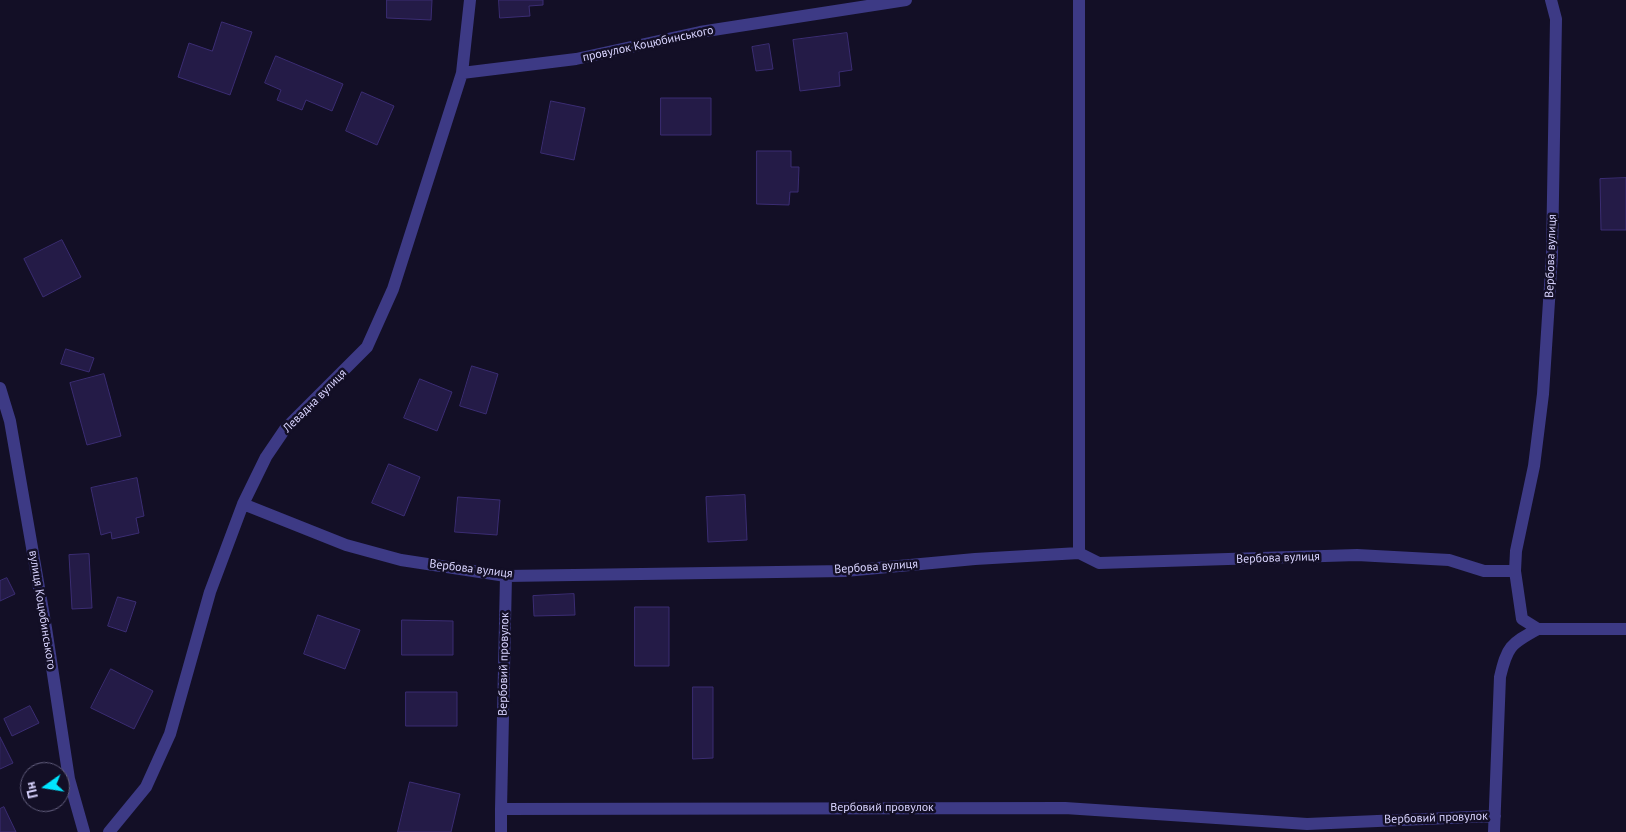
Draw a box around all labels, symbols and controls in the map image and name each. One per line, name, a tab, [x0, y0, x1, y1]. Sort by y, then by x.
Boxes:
street label: провулок Коцюбинського	[581, 23, 715, 65]
street label: Вербова вулиця	[1542, 214, 1560, 298]
street label: Левадна вулиця	[280, 366, 350, 436]
street label: вулиця Коцюбинського	[25, 549, 59, 671]
street label: Вербова вулиця	[1236, 549, 1320, 567]
street label: Вербова вулиця	[428, 557, 514, 581]
street label: Вербова вулиця	[834, 557, 918, 577]
street label: Вербовий провулок	[496, 612, 512, 716]
north arrow	[20, 762, 70, 812]
text: Пн	[21, 780, 42, 800]
street label: Вербовий провулок	[830, 801, 934, 815]
street label: Вербовий провулок	[1384, 809, 1488, 827]

